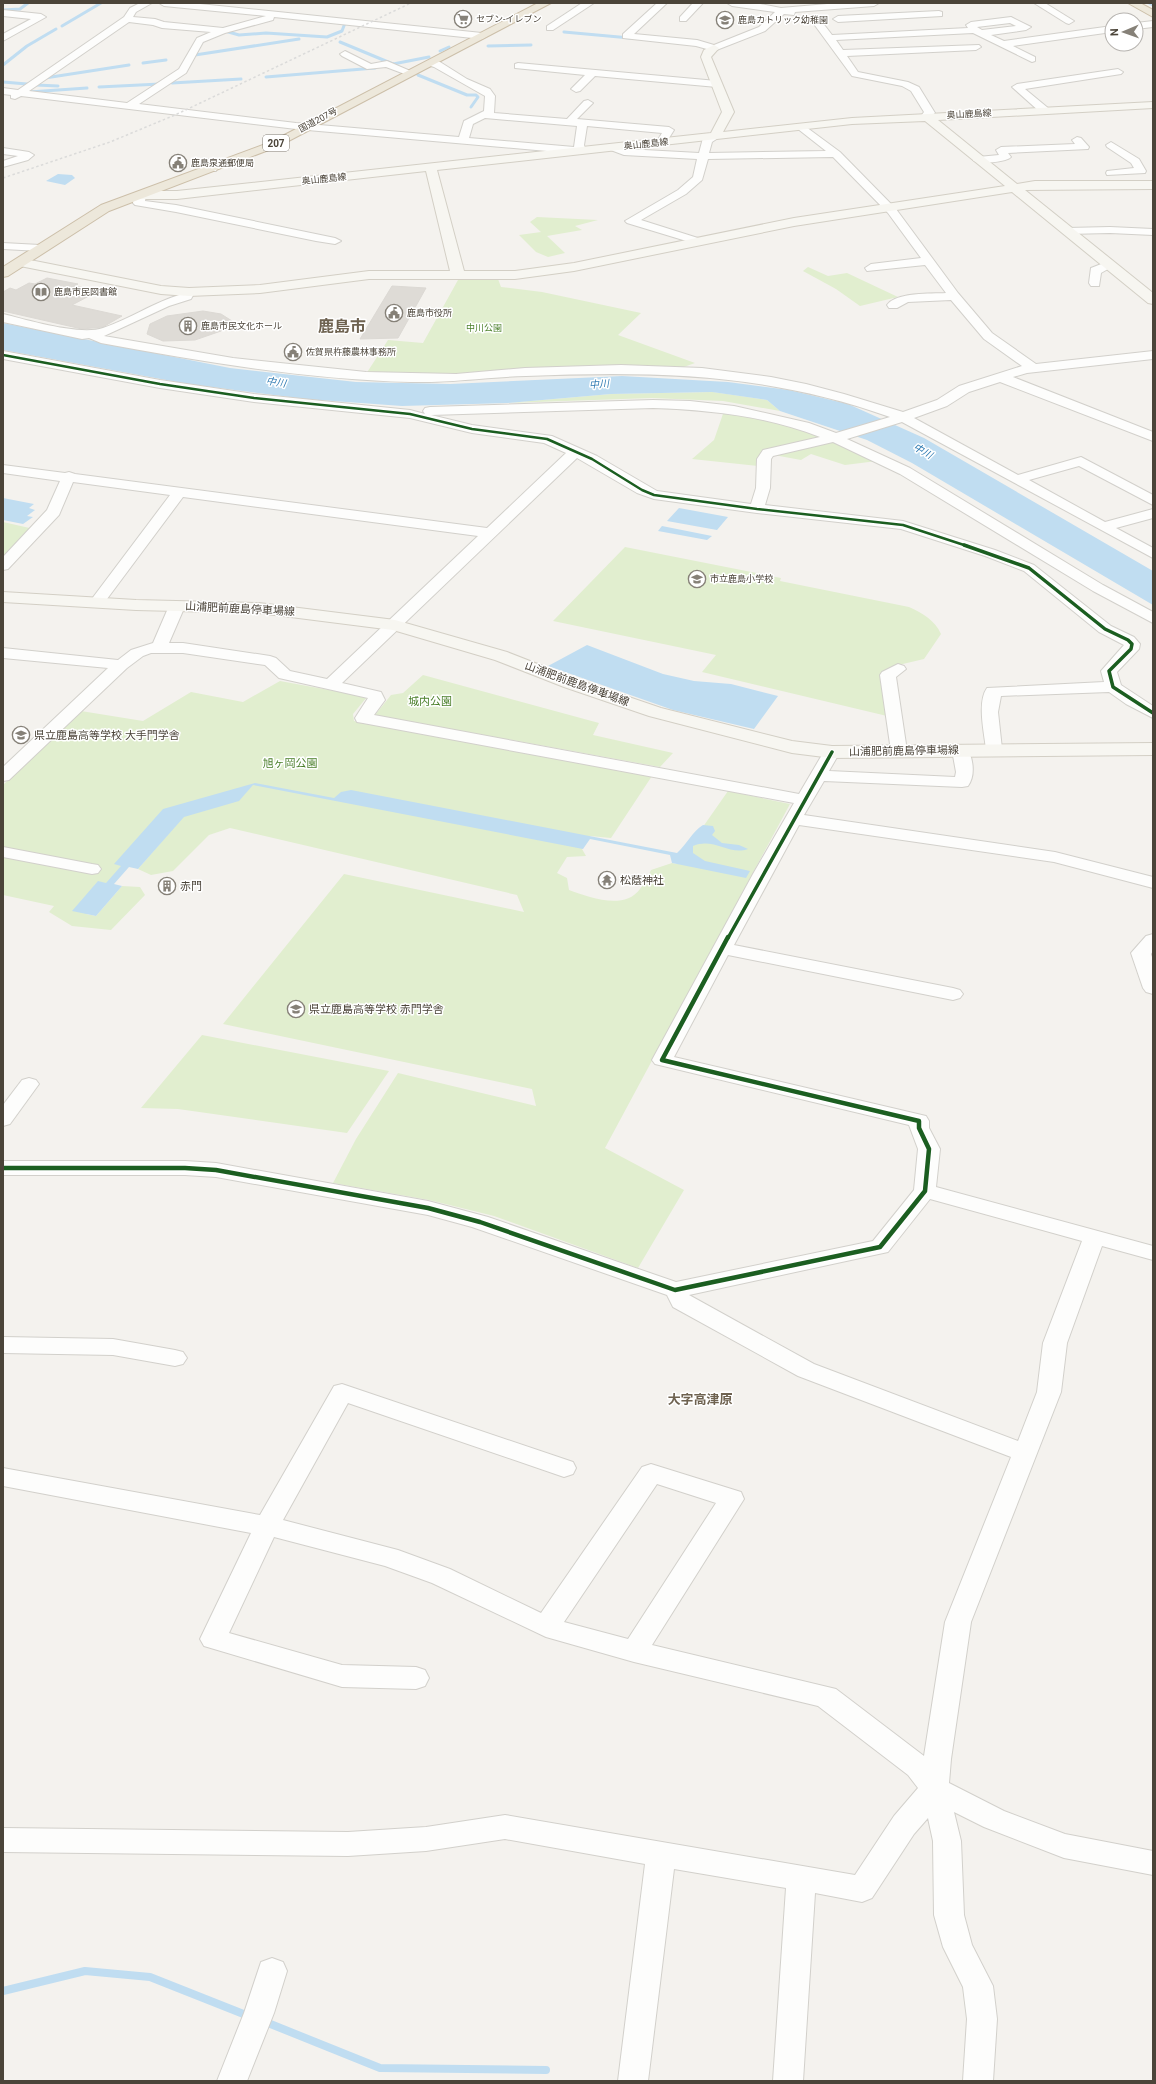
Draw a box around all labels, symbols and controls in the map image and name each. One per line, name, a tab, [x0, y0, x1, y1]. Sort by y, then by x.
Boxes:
supermarket icon: セブン-イレブン	[453, 9, 473, 29]
school or university icon: 鹿島カトリック幼稚園	[715, 10, 735, 30]
north arrow	[1104, 12, 1144, 52]
place label: セブン-イレブン	[476, 14, 542, 24]
place label: 鹿島カトリック幼稚園	[738, 15, 828, 25]
text: N	[1108, 28, 1121, 36]
street label: 国道207号	[297, 106, 339, 134]
street label: 奥山鹿島線	[946, 108, 993, 120]
road number: 207	[263, 135, 289, 151]
street label: 奥山鹿島線	[623, 137, 670, 151]
public building icon: 鹿島泉通郵便局	[168, 153, 188, 173]
place label: 鹿島泉通郵便局	[191, 158, 254, 168]
street label: 奥山鹿島線	[301, 172, 348, 186]
library icon: 鹿島市民図書館	[31, 282, 51, 302]
place label: 鹿島市民図書館	[54, 287, 117, 297]
public building icon: 鹿島市役所	[384, 303, 404, 323]
place label: 鹿島市役所	[407, 308, 452, 318]
building icon: 鹿島市民文化ホール	[178, 316, 198, 336]
district label: 鹿島市	[318, 317, 366, 336]
place label: 鹿島市民文化ホール	[201, 321, 282, 331]
park label: 中川公園	[466, 323, 502, 333]
public building icon: 佐賀県杵藤農林事務所	[283, 342, 303, 362]
place label: 佐賀県杵藤農林事務所	[305, 347, 396, 357]
water label: 中川	[265, 375, 288, 389]
water label: 中川	[589, 378, 610, 390]
water label: 中川	[912, 441, 935, 461]
school or university icon: 市立鹿島小学校	[687, 569, 707, 589]
place label: 市立鹿島小学校	[710, 574, 773, 584]
street label: 山浦肥前鹿島停車場線	[185, 600, 295, 618]
street label: 山浦肥前鹿島停車場線	[523, 659, 631, 709]
park label: 城内公園	[408, 695, 452, 708]
school or university icon: 県立鹿島高等学校 大手門学舎	[11, 725, 31, 745]
place label: 県立鹿島高等学校 大手門学舎	[34, 729, 180, 742]
street label: 山浦肥前鹿島停車場線	[849, 744, 959, 758]
park label: 旭ヶ岡公園	[263, 757, 318, 770]
temple icon: 松蔭神社	[597, 870, 617, 890]
place label: 松蔭神社	[620, 874, 664, 887]
building icon: 赤門	[157, 876, 177, 896]
place label: 赤門	[180, 880, 202, 893]
school or university icon: 県立鹿島高等学校 赤門学舎	[286, 999, 306, 1019]
place label: 県立鹿島高等学校 赤門学舎	[309, 1003, 444, 1016]
district label: 大字高津原	[667, 1392, 733, 1407]

